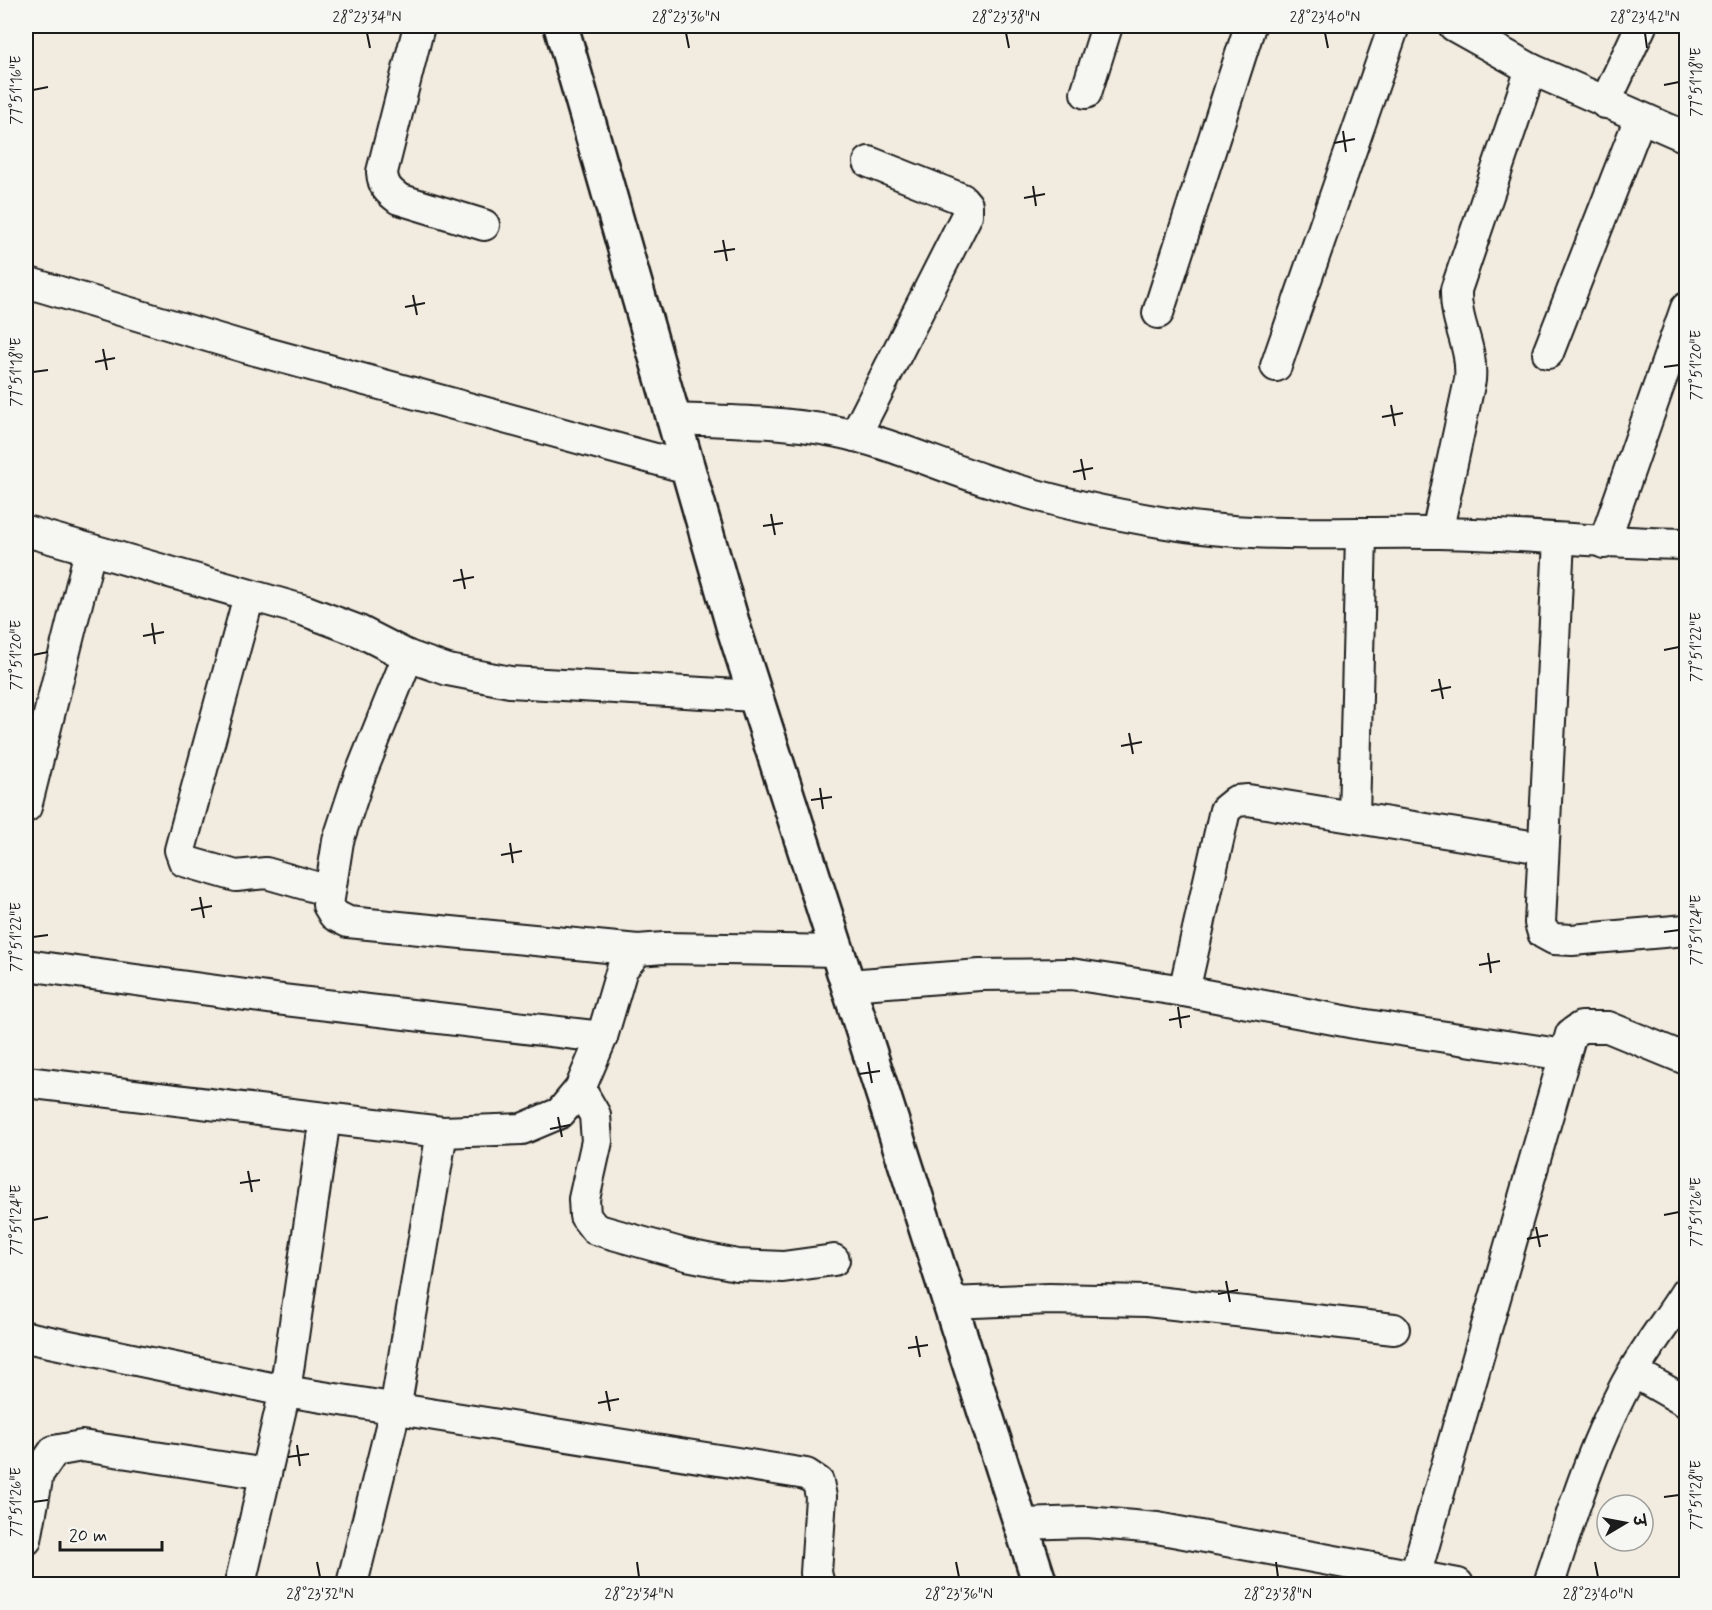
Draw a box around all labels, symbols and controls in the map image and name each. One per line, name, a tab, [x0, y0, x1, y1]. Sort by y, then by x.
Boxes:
text: 28°23'34"N	[333, 8, 401, 28]
text: 28°23'36"N	[652, 8, 720, 28]
text: 28°23'38"N	[972, 8, 1040, 28]
text: 28°23'40"N	[1290, 8, 1360, 28]
text: 28°23'42"N	[1610, 8, 1680, 28]
text: 77°51'18"E	[1687, 47, 1707, 117]
text: 77°51'16"E	[7, 55, 27, 125]
text: 77°51'20"E	[1687, 330, 1707, 400]
text: 77°51'18"E	[7, 337, 27, 407]
text: 77°51'22"E	[1687, 612, 1707, 682]
text: 77°51'20"E	[7, 620, 27, 690]
text: 77°51'24"E	[1687, 894, 1707, 966]
text: 77°51'22"E	[7, 902, 27, 972]
text: 77°51'26"E	[1687, 1177, 1707, 1247]
text: 77°51'24"E	[7, 1184, 27, 1256]
text: 77°51'28"E	[1687, 1460, 1707, 1530]
text: 77°51'26"E	[7, 1467, 27, 1537]
north arrow	[1595, 1493, 1655, 1553]
text: उ	[1627, 1512, 1650, 1529]
scale bar	[60, 1514, 162, 1552]
text: 20 m	[69, 1524, 107, 1548]
text: 28°23'32"N	[286, 1585, 354, 1605]
text: 28°23'34"N	[605, 1585, 673, 1605]
text: 28°23'36"N	[925, 1585, 993, 1605]
text: 28°23'38"N	[1244, 1585, 1312, 1605]
text: 28°23'40"N	[1563, 1585, 1633, 1605]

